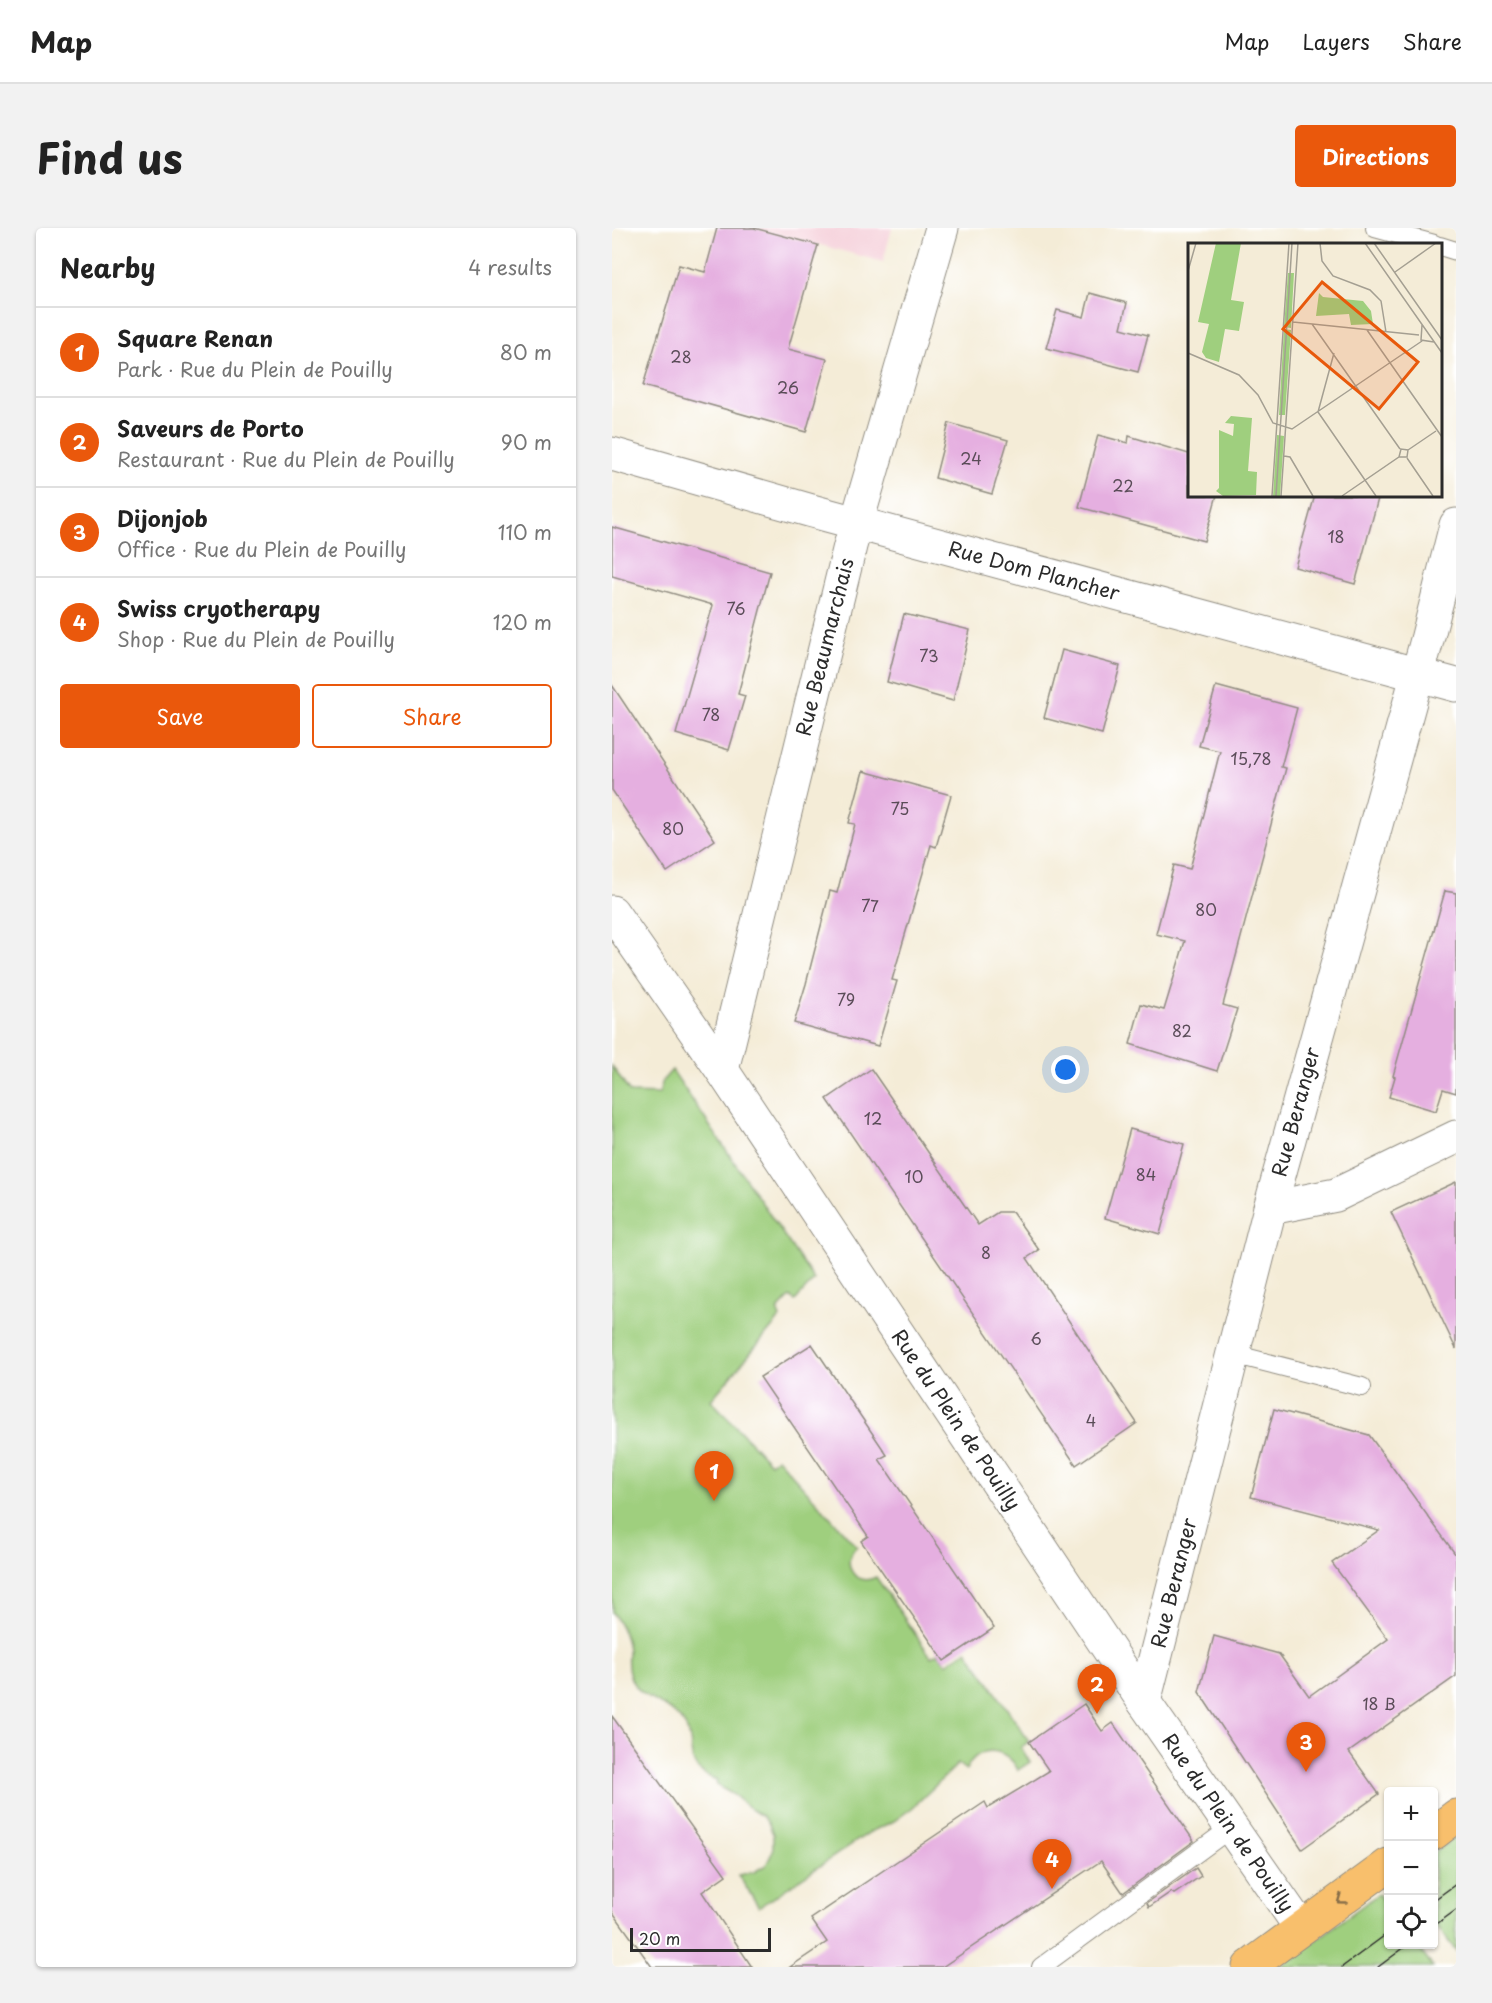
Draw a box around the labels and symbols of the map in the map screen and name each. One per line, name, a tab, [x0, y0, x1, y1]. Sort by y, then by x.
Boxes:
inset map	[1188, 243, 1441, 496]
house number: 28	[670, 344, 692, 368]
house number: 26	[777, 375, 799, 399]
house number: 24	[960, 446, 982, 470]
house number: 22	[1112, 473, 1134, 497]
house number: 18	[1327, 524, 1345, 548]
street label: Rue Dom Plancher	[945, 533, 1124, 608]
street label: Rue Beaumarchais	[787, 555, 861, 739]
house number: 76	[726, 596, 746, 620]
house number: 73	[919, 643, 939, 667]
house number: 78	[702, 702, 720, 726]
house number: 15,78	[1231, 746, 1271, 770]
house number: 75	[891, 796, 909, 820]
house number: 80	[662, 816, 684, 840]
house number: 77	[861, 893, 879, 917]
house number: 80	[1195, 897, 1217, 921]
house number: 79	[837, 987, 855, 1011]
house number: 82	[1172, 1018, 1192, 1042]
street label: Rue Beranger	[1263, 1043, 1327, 1180]
your location	[1051, 1055, 1080, 1084]
house number: 12	[864, 1106, 882, 1130]
house number: 84	[1136, 1162, 1156, 1186]
house number: 10	[905, 1164, 923, 1188]
house number: 8	[981, 1240, 991, 1264]
street label: Rue du Plein de Pouilly	[885, 1323, 1029, 1516]
house number: 6	[1030, 1326, 1042, 1350]
house number: 4	[1086, 1408, 1096, 1432]
pin: 1	[694, 1452, 734, 1501]
street label: Rue Beranger	[1142, 1514, 1204, 1651]
pin: 2	[1078, 1664, 1116, 1714]
house number: 18 B	[1362, 1691, 1396, 1715]
pin: 3	[1286, 1722, 1326, 1772]
street label: Rue du Plein de Pouilly	[1156, 1727, 1302, 1918]
pin: 4	[1032, 1840, 1072, 1889]
one-way arrow	[1337, 1893, 1348, 1904]
scale bar	[630, 1925, 771, 1952]

